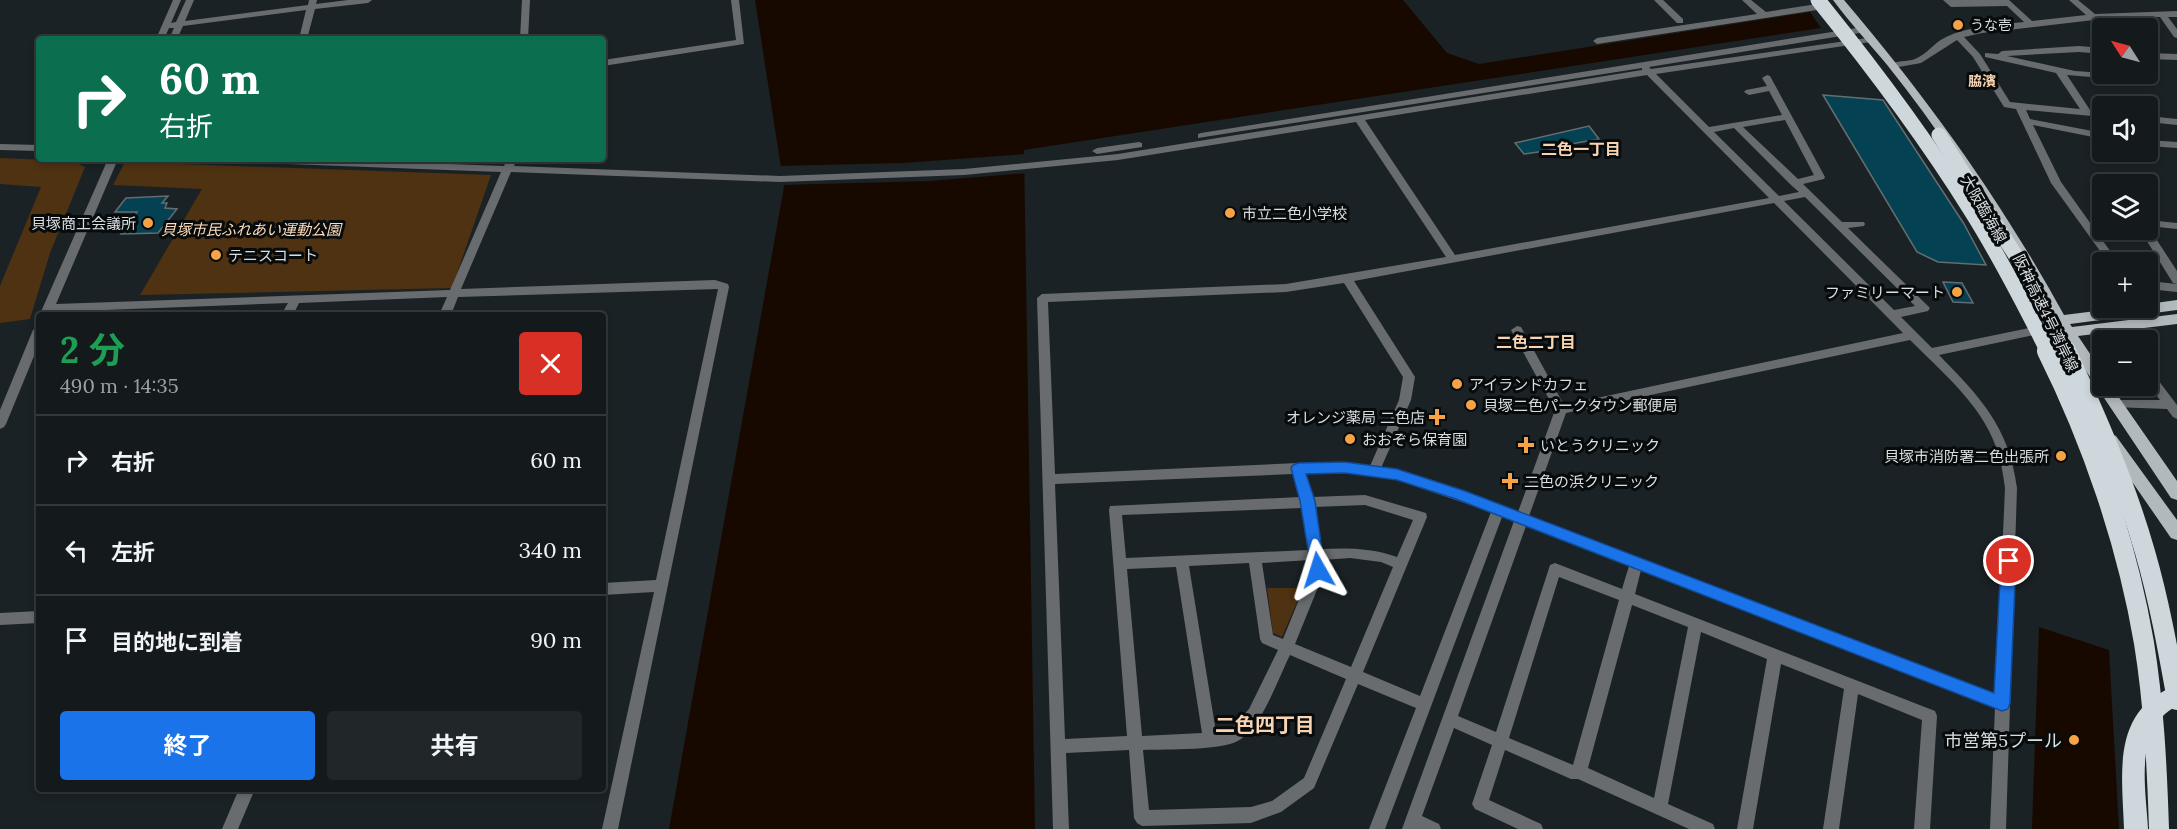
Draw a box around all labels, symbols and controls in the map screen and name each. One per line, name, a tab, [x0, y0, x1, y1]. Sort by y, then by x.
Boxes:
place label: うな壱	[1970, 16, 2012, 34]
marker: うな壱	[1951, 18, 1965, 32]
north arrow	[2092, 18, 2158, 84]
map controls	[2092, 18, 2158, 396]
text: 60 m	[159, 52, 260, 106]
icon: right	[60, 60, 138, 138]
district label: 脇濱	[1968, 72, 1996, 90]
button: sound	[2092, 96, 2158, 162]
text: 右折	[159, 109, 213, 143]
district label: 二色一丁目	[1541, 139, 1621, 159]
street label: 大阪臨海線	[1957, 172, 2011, 246]
button: layers	[2092, 174, 2158, 240]
place label: 市立二色小学校	[1242, 204, 1347, 223]
marker: 市立二色小学校	[1223, 206, 1237, 220]
place label: 貝塚商工会議所	[31, 214, 136, 233]
marker: 貝塚商工会議所	[141, 216, 155, 230]
park label: 貝塚市民ふれあい運動公園	[161, 220, 343, 239]
place label: テニスコート	[228, 246, 318, 265]
marker: テニスコート	[209, 248, 223, 262]
street label: 阪神高速4号湾岸線	[2009, 251, 2083, 375]
button: +	[2092, 252, 2158, 318]
place label: ファミリーマート	[1825, 283, 1945, 302]
marker: ファミリーマート	[1950, 285, 1964, 299]
text: 2 分	[60, 327, 125, 373]
button: −	[2092, 330, 2158, 396]
button: close	[519, 332, 582, 395]
district label: 二色二丁目	[1496, 332, 1576, 352]
text: 490 m · 14:35	[60, 373, 179, 398]
place label: アイランドカフェ	[1469, 375, 1588, 394]
marker: アイランドカフェ	[1450, 377, 1464, 391]
place label: 貝塚二色パークタウン郵便局	[1483, 396, 1677, 415]
marker: 貝塚二色パークタウン郵便局	[1464, 398, 1478, 412]
place label: オレンジ薬局 二色店	[1286, 408, 1425, 427]
marker: オレンジ薬局 二色店	[1430, 410, 1444, 424]
place label: おおぞら保育園	[1362, 430, 1467, 449]
marker: おおぞら保育園	[1343, 432, 1357, 446]
marker: いとうクリニック	[1517, 436, 1535, 454]
place label: いとうクリニック	[1540, 436, 1660, 455]
icon: right	[60, 444, 93, 477]
text: 60 m	[530, 446, 582, 474]
place label: 貝塚市消防署二色出張所	[1884, 447, 2049, 466]
text: 右折	[111, 448, 155, 476]
marker: 貝塚市消防署二色出張所	[2054, 449, 2068, 463]
marker: 二色の浜クリニック	[1501, 472, 1519, 490]
place label: 二色の浜クリニック	[1524, 472, 1659, 491]
icon: left	[60, 534, 93, 567]
pin	[1983, 535, 2034, 586]
text: 340 m	[519, 536, 582, 564]
text: 左折	[111, 538, 155, 566]
position arrow	[1286, 538, 1350, 602]
icon: arrive	[1992, 544, 2025, 577]
icon: arrive	[60, 624, 93, 657]
text: 90 m	[530, 626, 582, 654]
text: 目的地に到着	[111, 628, 243, 656]
button: 終了	[60, 711, 315, 780]
button: 共有	[327, 711, 582, 780]
district label: 二色四丁目	[1215, 712, 1315, 737]
place label: 市営第5プール	[1944, 729, 2062, 752]
marker: 市営第5プール	[2067, 733, 2081, 747]

